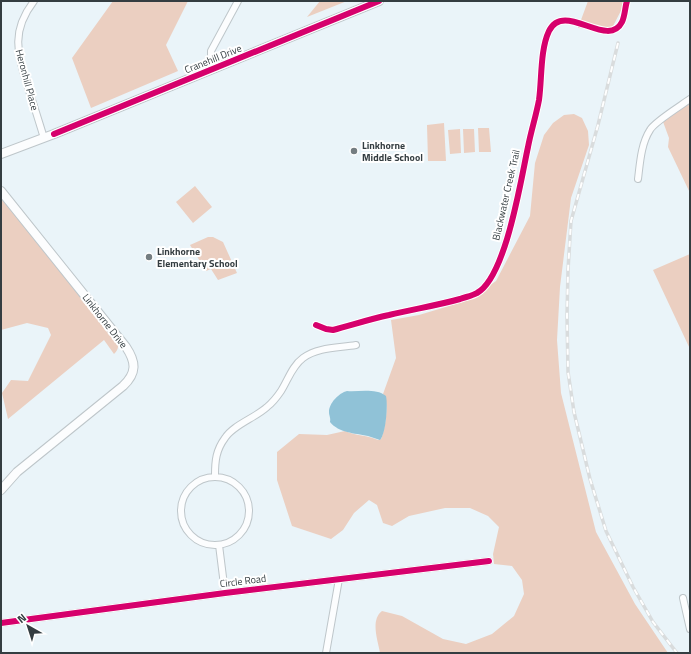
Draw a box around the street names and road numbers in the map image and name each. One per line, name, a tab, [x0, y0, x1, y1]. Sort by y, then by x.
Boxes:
street label: Cranehill Drive	[182, 41, 244, 77]
street label: Heronhill Place	[12, 48, 42, 112]
street label: Blackwater Creek Trail	[488, 148, 524, 242]
street label: Linkhorne Drive	[79, 290, 131, 352]
street label: Circle Road	[219, 571, 267, 591]

